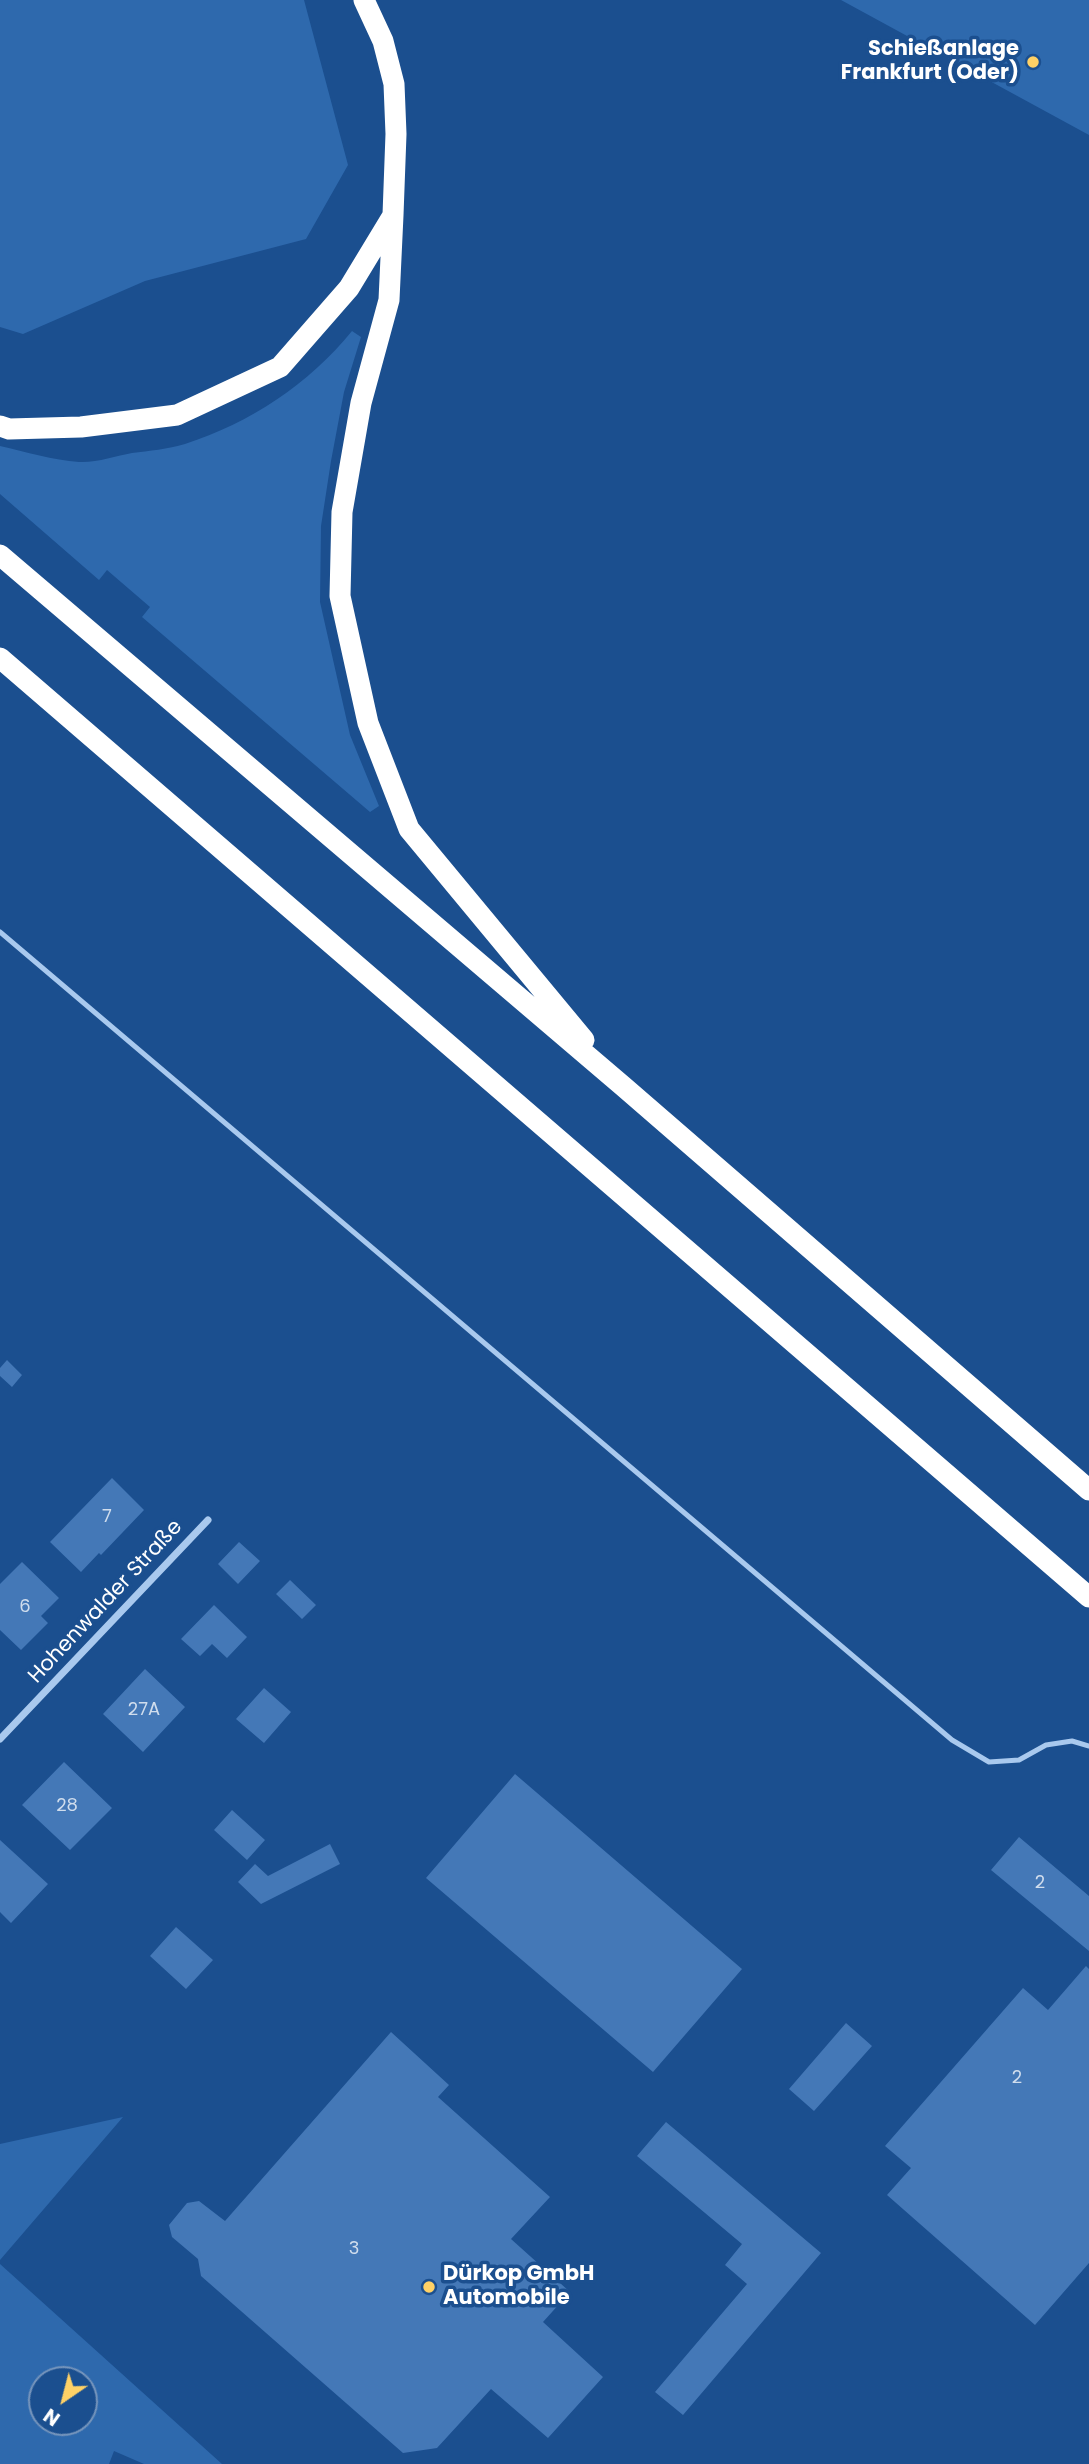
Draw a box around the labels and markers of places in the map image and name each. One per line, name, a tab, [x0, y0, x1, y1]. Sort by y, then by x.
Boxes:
place label: Schießanlage Frankfurt (Oder)	[841, 37, 1019, 87]
marker: Schießanlage Frankfurt (Oder)	[1025, 54, 1041, 70]
place label: Dürkop GmbH Automobile	[443, 2262, 594, 2312]
marker: Dürkop GmbH Automobile	[421, 2279, 437, 2295]

